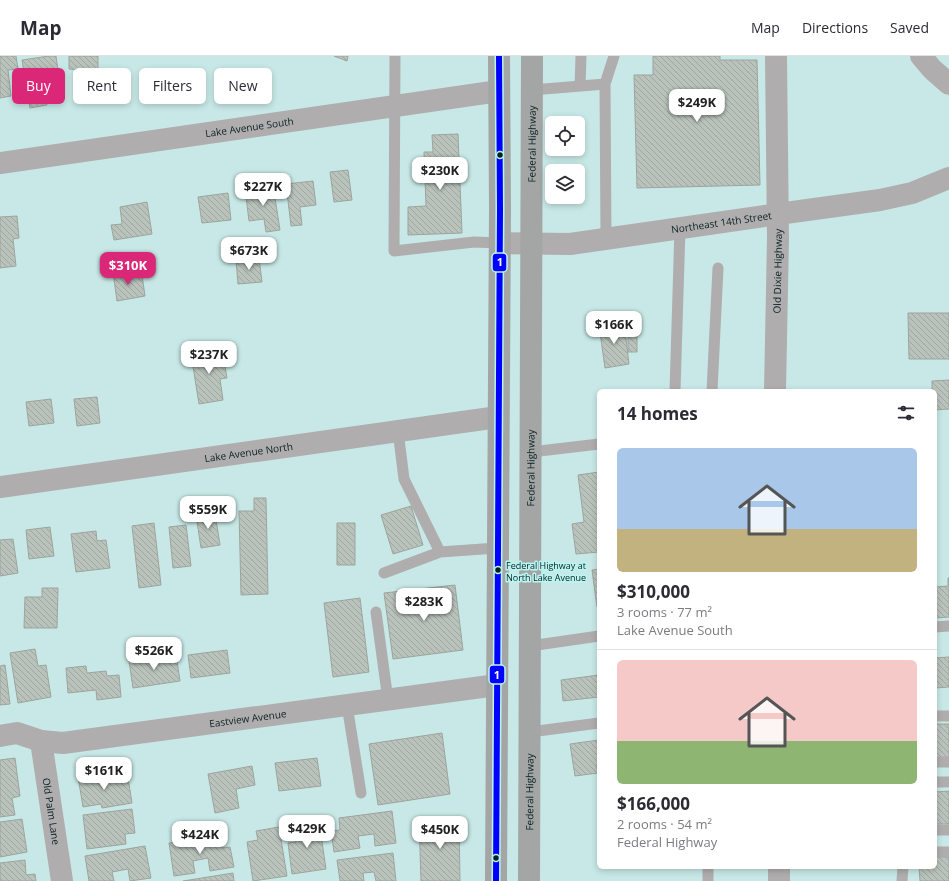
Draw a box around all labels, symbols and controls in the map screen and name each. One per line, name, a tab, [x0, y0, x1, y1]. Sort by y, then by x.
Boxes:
text: Map	[20, 15, 61, 41]
text: Map	[751, 18, 780, 37]
text: Directions	[802, 18, 868, 37]
text: Saved	[890, 18, 929, 37]
chip: Buy	[12, 68, 65, 104]
chip: Rent	[73, 68, 131, 104]
chip: Filters	[139, 68, 206, 104]
chip: New	[214, 68, 272, 104]
pin: $249K	[669, 89, 725, 123]
text: $249K	[678, 93, 716, 111]
street label: Federal Highway	[525, 104, 539, 183]
street label: Lake Avenue South	[204, 114, 295, 140]
map controls	[545, 116, 585, 204]
button: locate	[545, 116, 585, 156]
unlabelled marker	[495, 150, 505, 160]
pin: $230K	[412, 157, 468, 191]
text: $230K	[421, 161, 459, 179]
button: layers	[545, 164, 585, 204]
pin: $227K	[235, 173, 291, 207]
text: $227K	[244, 177, 282, 195]
street label: Northeast 14th Street	[670, 208, 773, 236]
street label: Old Dixie Highway	[770, 228, 785, 313]
pin: $673K	[221, 237, 277, 271]
text: $673K	[230, 241, 268, 259]
pin: $310K	[100, 252, 156, 286]
line badge: 1	[492, 253, 507, 272]
text: 1	[497, 254, 503, 269]
text: $310K	[109, 256, 147, 274]
pin: $166K	[586, 311, 642, 345]
text: $166K	[595, 315, 633, 333]
pin: $237K	[181, 341, 237, 375]
text: $237K	[190, 345, 228, 363]
text: 14 homes	[617, 402, 698, 425]
icon: filters	[895, 402, 917, 424]
street label: Federal Highway	[523, 428, 538, 507]
street label: Lake Avenue North	[203, 439, 294, 465]
icon: home	[731, 474, 803, 546]
pin: $559K	[180, 496, 236, 530]
text: $559K	[189, 500, 227, 518]
place label: Federal Highway at North Lake Avenue	[506, 559, 586, 584]
marker: Federal Highway at North Lake Avenue	[493, 565, 503, 575]
text: $310,000	[617, 580, 690, 603]
pin: $283K	[396, 588, 452, 622]
text: $283K	[405, 592, 443, 610]
text: 3 rooms · 77 m²	[617, 603, 712, 621]
text: Lake Avenue South	[617, 621, 733, 639]
pin: $526K	[126, 637, 182, 671]
text: $526K	[135, 641, 173, 659]
line badge: 1	[489, 665, 505, 684]
text: 1	[494, 667, 500, 682]
icon: home	[731, 686, 803, 758]
street label: Eastview Avenue	[208, 706, 288, 730]
street label: Federal Highway	[522, 752, 536, 831]
pin: $161K	[76, 757, 132, 791]
text: $161K	[85, 761, 123, 779]
street label: Old Palm Lane	[40, 777, 64, 846]
text: $166,000	[617, 792, 690, 815]
pin: $429K	[279, 815, 335, 849]
text: 2 rooms · 54 m²	[617, 815, 712, 833]
pin: $450K	[412, 816, 468, 850]
text: $429K	[288, 819, 326, 837]
text: $450K	[421, 820, 459, 838]
pin: $424K	[172, 821, 228, 855]
text: $424K	[181, 825, 219, 843]
text: Federal Highway	[617, 833, 717, 851]
unlabelled marker	[491, 853, 501, 863]

